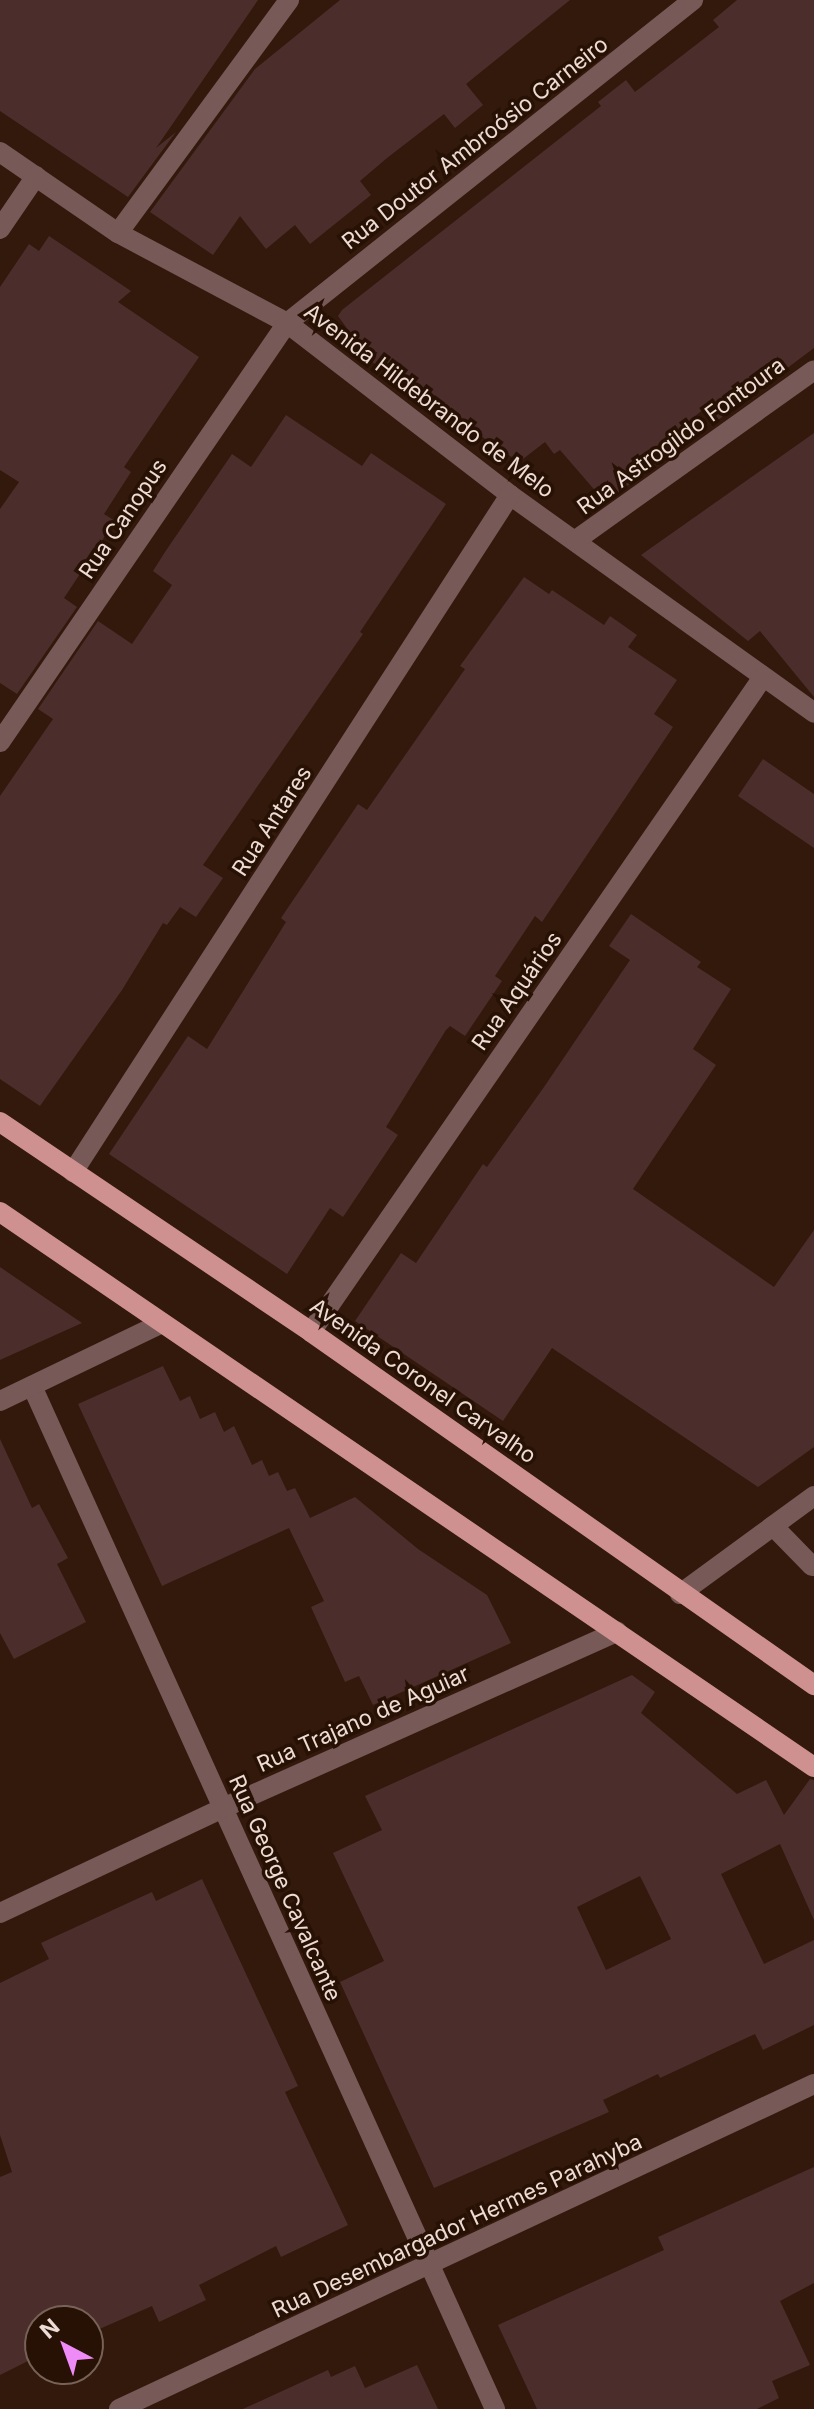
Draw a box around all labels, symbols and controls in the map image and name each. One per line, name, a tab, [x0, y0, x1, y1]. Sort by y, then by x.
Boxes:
street label: Rua Doutor Ambroósio Carneiro	[337, 31, 613, 255]
street label: Avenida Hildebrando de Melo	[299, 298, 559, 504]
street label: Rua Astrogildo Fontoura	[572, 352, 790, 520]
street label: Rua Canopus	[73, 454, 173, 584]
street label: Rua Antares	[227, 761, 317, 881]
street label: Rua Aquários	[466, 927, 568, 1055]
street label: Avenida Coronel Carvalho	[305, 1293, 541, 1469]
street label: Rua Trajano de Aguiar	[253, 1660, 473, 1778]
street label: Rua George Cavalcante	[223, 1771, 347, 2005]
street label: Rua Desembargador Hermes Parahyba	[268, 2128, 646, 2324]
north arrow	[24, 2305, 104, 2385]
text: N	[35, 2313, 64, 2344]

